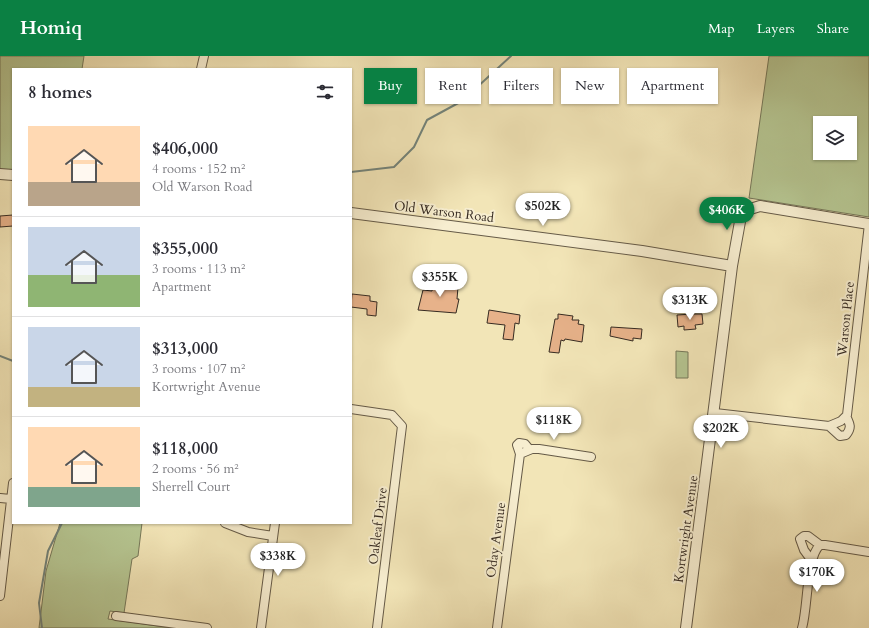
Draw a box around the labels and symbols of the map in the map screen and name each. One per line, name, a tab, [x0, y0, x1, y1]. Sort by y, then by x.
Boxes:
pin: $502K	[515, 193, 571, 227]
street label: Old Warson Road	[393, 197, 495, 227]
pin: $406K	[699, 197, 755, 231]
pin: $355K	[412, 264, 468, 298]
street label: Warson Place	[833, 280, 859, 358]
pin: $313K	[662, 287, 718, 321]
pin: $118K	[526, 407, 582, 441]
pin: $202K	[693, 415, 749, 449]
street label: Kortwright Avenue	[670, 474, 702, 584]
street label: Oakleaf Drive	[364, 486, 392, 566]
street label: Oday Avenue	[482, 501, 510, 579]
pin: $338K	[250, 543, 306, 577]
pin: $170K	[789, 559, 845, 593]

